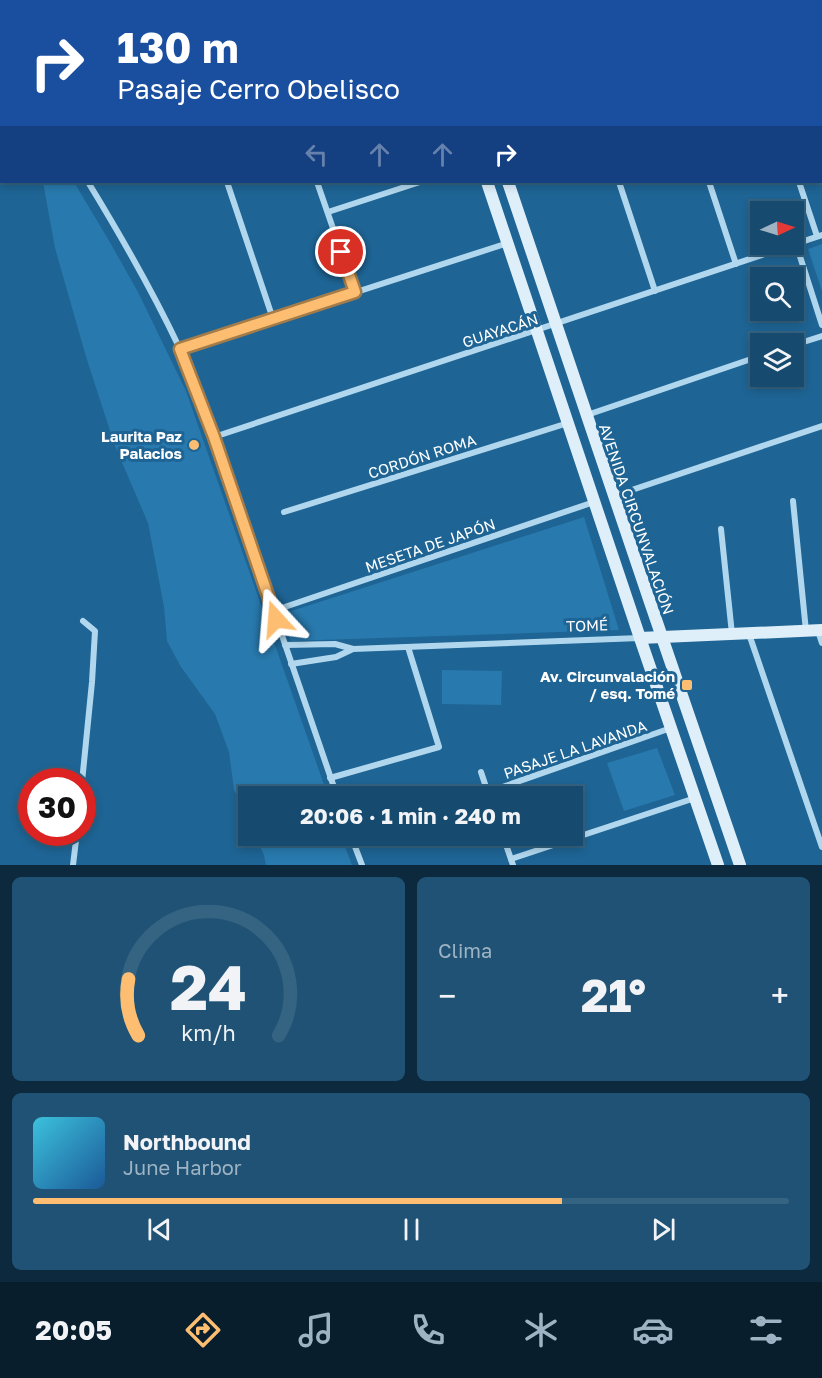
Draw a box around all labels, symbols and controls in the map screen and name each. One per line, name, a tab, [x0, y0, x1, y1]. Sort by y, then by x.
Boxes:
text: 130 m	[117, 22, 239, 72]
icon: right	[18, 24, 96, 102]
text: Pasaje Cerro Obelisco	[117, 73, 400, 105]
icon: left	[300, 138, 333, 171]
icon: ahead	[363, 138, 396, 171]
icon: ahead	[426, 138, 459, 171]
icon: right	[489, 138, 522, 171]
north arrow	[750, 201, 804, 255]
map controls	[750, 201, 804, 387]
pin	[315, 226, 366, 277]
icon: arrive	[324, 235, 357, 268]
button: search	[750, 267, 804, 321]
street label: GUAYACÁN	[460, 309, 540, 351]
button: layers	[750, 333, 804, 387]
street label: AVENIDA CIRCUNVALACIÓN	[596, 421, 678, 617]
place label: Laurita Paz Palacios	[101, 427, 182, 462]
street label: CORDÓN ROMA	[366, 430, 478, 482]
marker: Laurita Paz Palacios	[187, 438, 201, 452]
street label: MESETA DE JAPÓN	[363, 514, 497, 576]
position arrow	[244, 587, 308, 651]
street label: TOMÉ	[566, 615, 608, 635]
place label: Av. Circunvalación / esq. Tomé	[540, 667, 675, 702]
marker: Av. Circunvalación / esq. Tomé	[680, 678, 694, 692]
street label: PASAJE LA LAVANDA	[501, 716, 649, 782]
speed limit sign: 30	[18, 768, 96, 846]
text: 20:06 · 1 min · 240 m	[300, 802, 521, 829]
text: Clima	[438, 938, 492, 962]
text: 24	[170, 949, 247, 1024]
text: 21°	[581, 968, 646, 1022]
text: −	[438, 976, 456, 1015]
text: +	[771, 976, 789, 1015]
text: km/h	[181, 1020, 236, 1046]
text: Northbound	[123, 1128, 251, 1155]
text: June Harbor	[123, 1155, 242, 1179]
icon: previous	[143, 1213, 176, 1246]
icon: pause	[395, 1213, 428, 1246]
icon: next	[647, 1213, 680, 1246]
icon: directions	[182, 1309, 224, 1351]
icon: music	[295, 1309, 337, 1351]
icon: phone	[407, 1309, 449, 1351]
icon: climate	[520, 1309, 562, 1351]
icon: car	[632, 1309, 674, 1351]
icon: filters	[745, 1309, 787, 1351]
text: 20:05	[35, 1314, 112, 1346]

